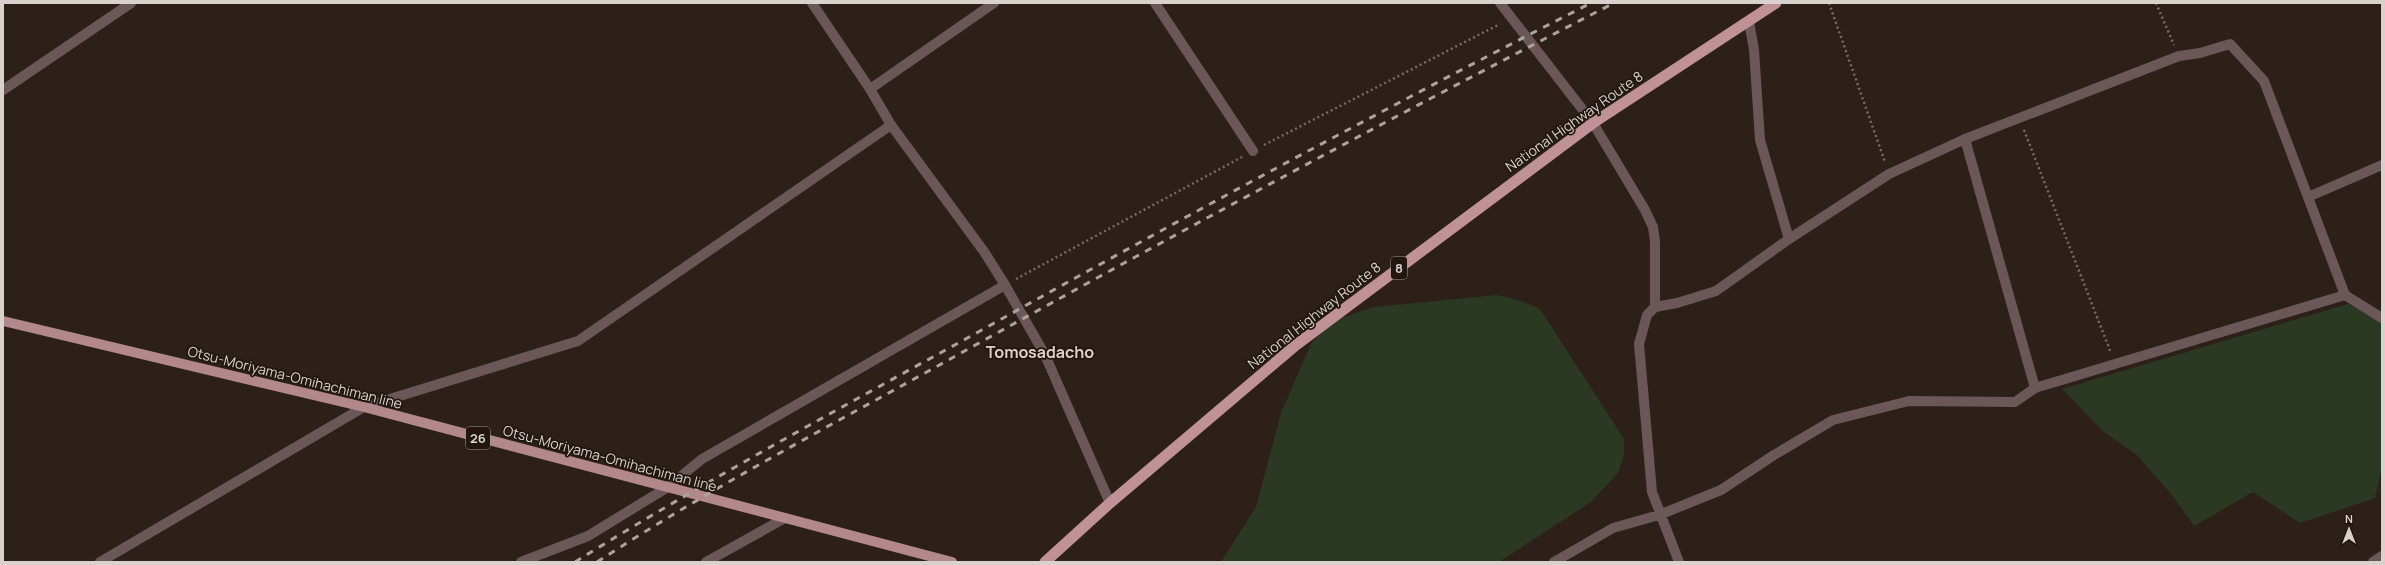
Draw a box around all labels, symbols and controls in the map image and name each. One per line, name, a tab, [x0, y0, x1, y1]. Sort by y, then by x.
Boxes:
street label: National Highway Route 8	[1501, 66, 1647, 176]
street label: National Highway Route 8	[1244, 257, 1384, 373]
road number: 8	[1391, 257, 1407, 279]
street label: Otsu-Moriyama-Omihachiman line	[186, 341, 404, 413]
district label: Tomosadacho	[986, 341, 1094, 363]
street label: Otsu-Moriyama-Omihachiman line	[501, 420, 719, 496]
road number: 26	[466, 427, 490, 449]
north arrow	[2329, 509, 2369, 549]
text: N	[2345, 511, 2353, 526]

